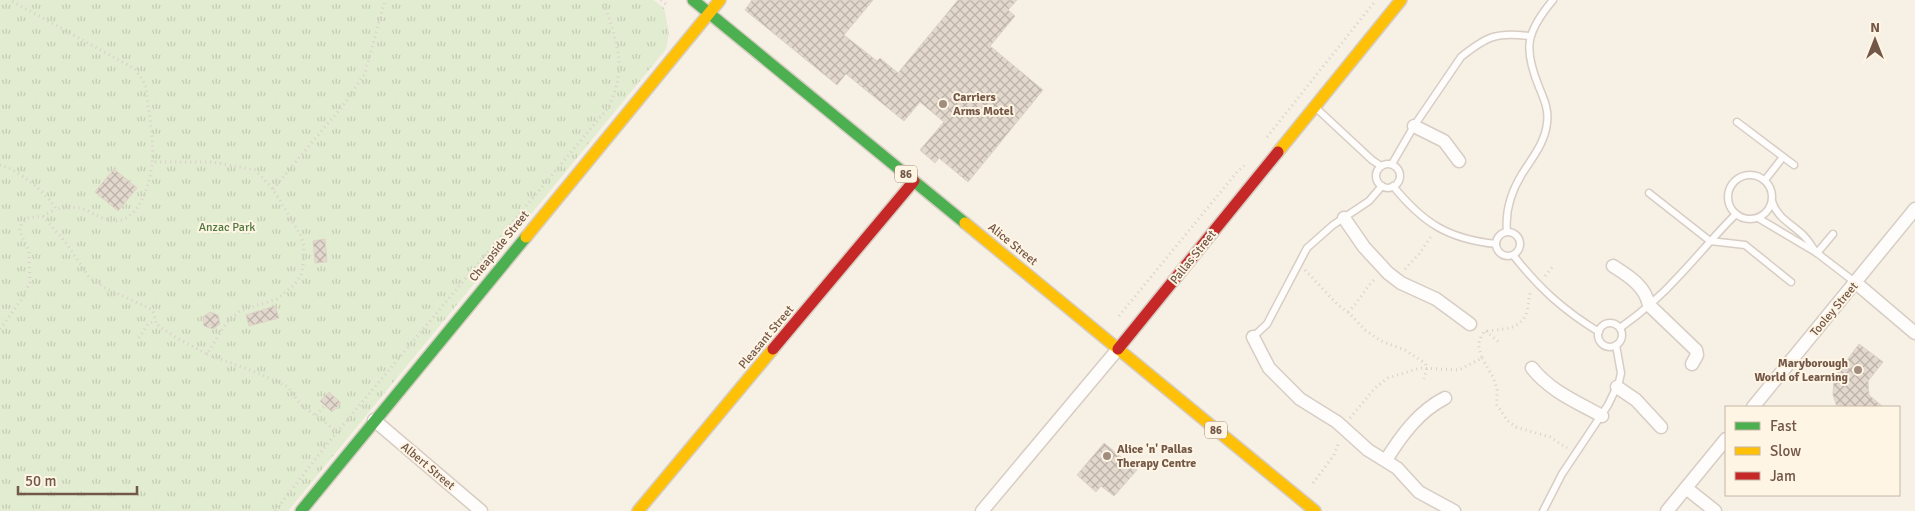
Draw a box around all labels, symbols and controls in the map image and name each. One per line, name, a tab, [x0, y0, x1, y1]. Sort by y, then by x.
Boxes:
north arrow	[1850, 15, 1900, 65]
text: N	[1870, 19, 1880, 36]
place label: Carriers Arms Motel	[953, 90, 1014, 119]
marker: Carriers Arms Motel	[937, 98, 949, 110]
road number: 86	[895, 165, 917, 182]
street label: Cheapside Street	[466, 208, 533, 285]
park label: Anzac Park	[199, 220, 255, 235]
street label: Alice Street	[985, 220, 1041, 269]
street label: Pallas Street	[1167, 227, 1220, 287]
street label: Tooley Street	[1807, 279, 1861, 339]
street label: Pleasant Street	[735, 303, 797, 372]
place label: Maryborough World of Learning	[1754, 356, 1849, 385]
marker: Maryborough World of Learning	[1852, 364, 1864, 376]
legend	[1725, 406, 1900, 496]
text: Fast	[1770, 417, 1797, 435]
road number: 86	[1205, 422, 1227, 438]
street label: Albert Street	[398, 439, 458, 493]
place label: Alice 'n' Pallas Therapy Centre	[1117, 442, 1196, 471]
text: Slow	[1770, 442, 1801, 460]
marker: Alice 'n' Pallas Therapy Centre	[1101, 450, 1113, 462]
scale bar	[18, 464, 136, 496]
text: Jam	[1770, 467, 1796, 485]
text: 50 m	[25, 472, 56, 490]

